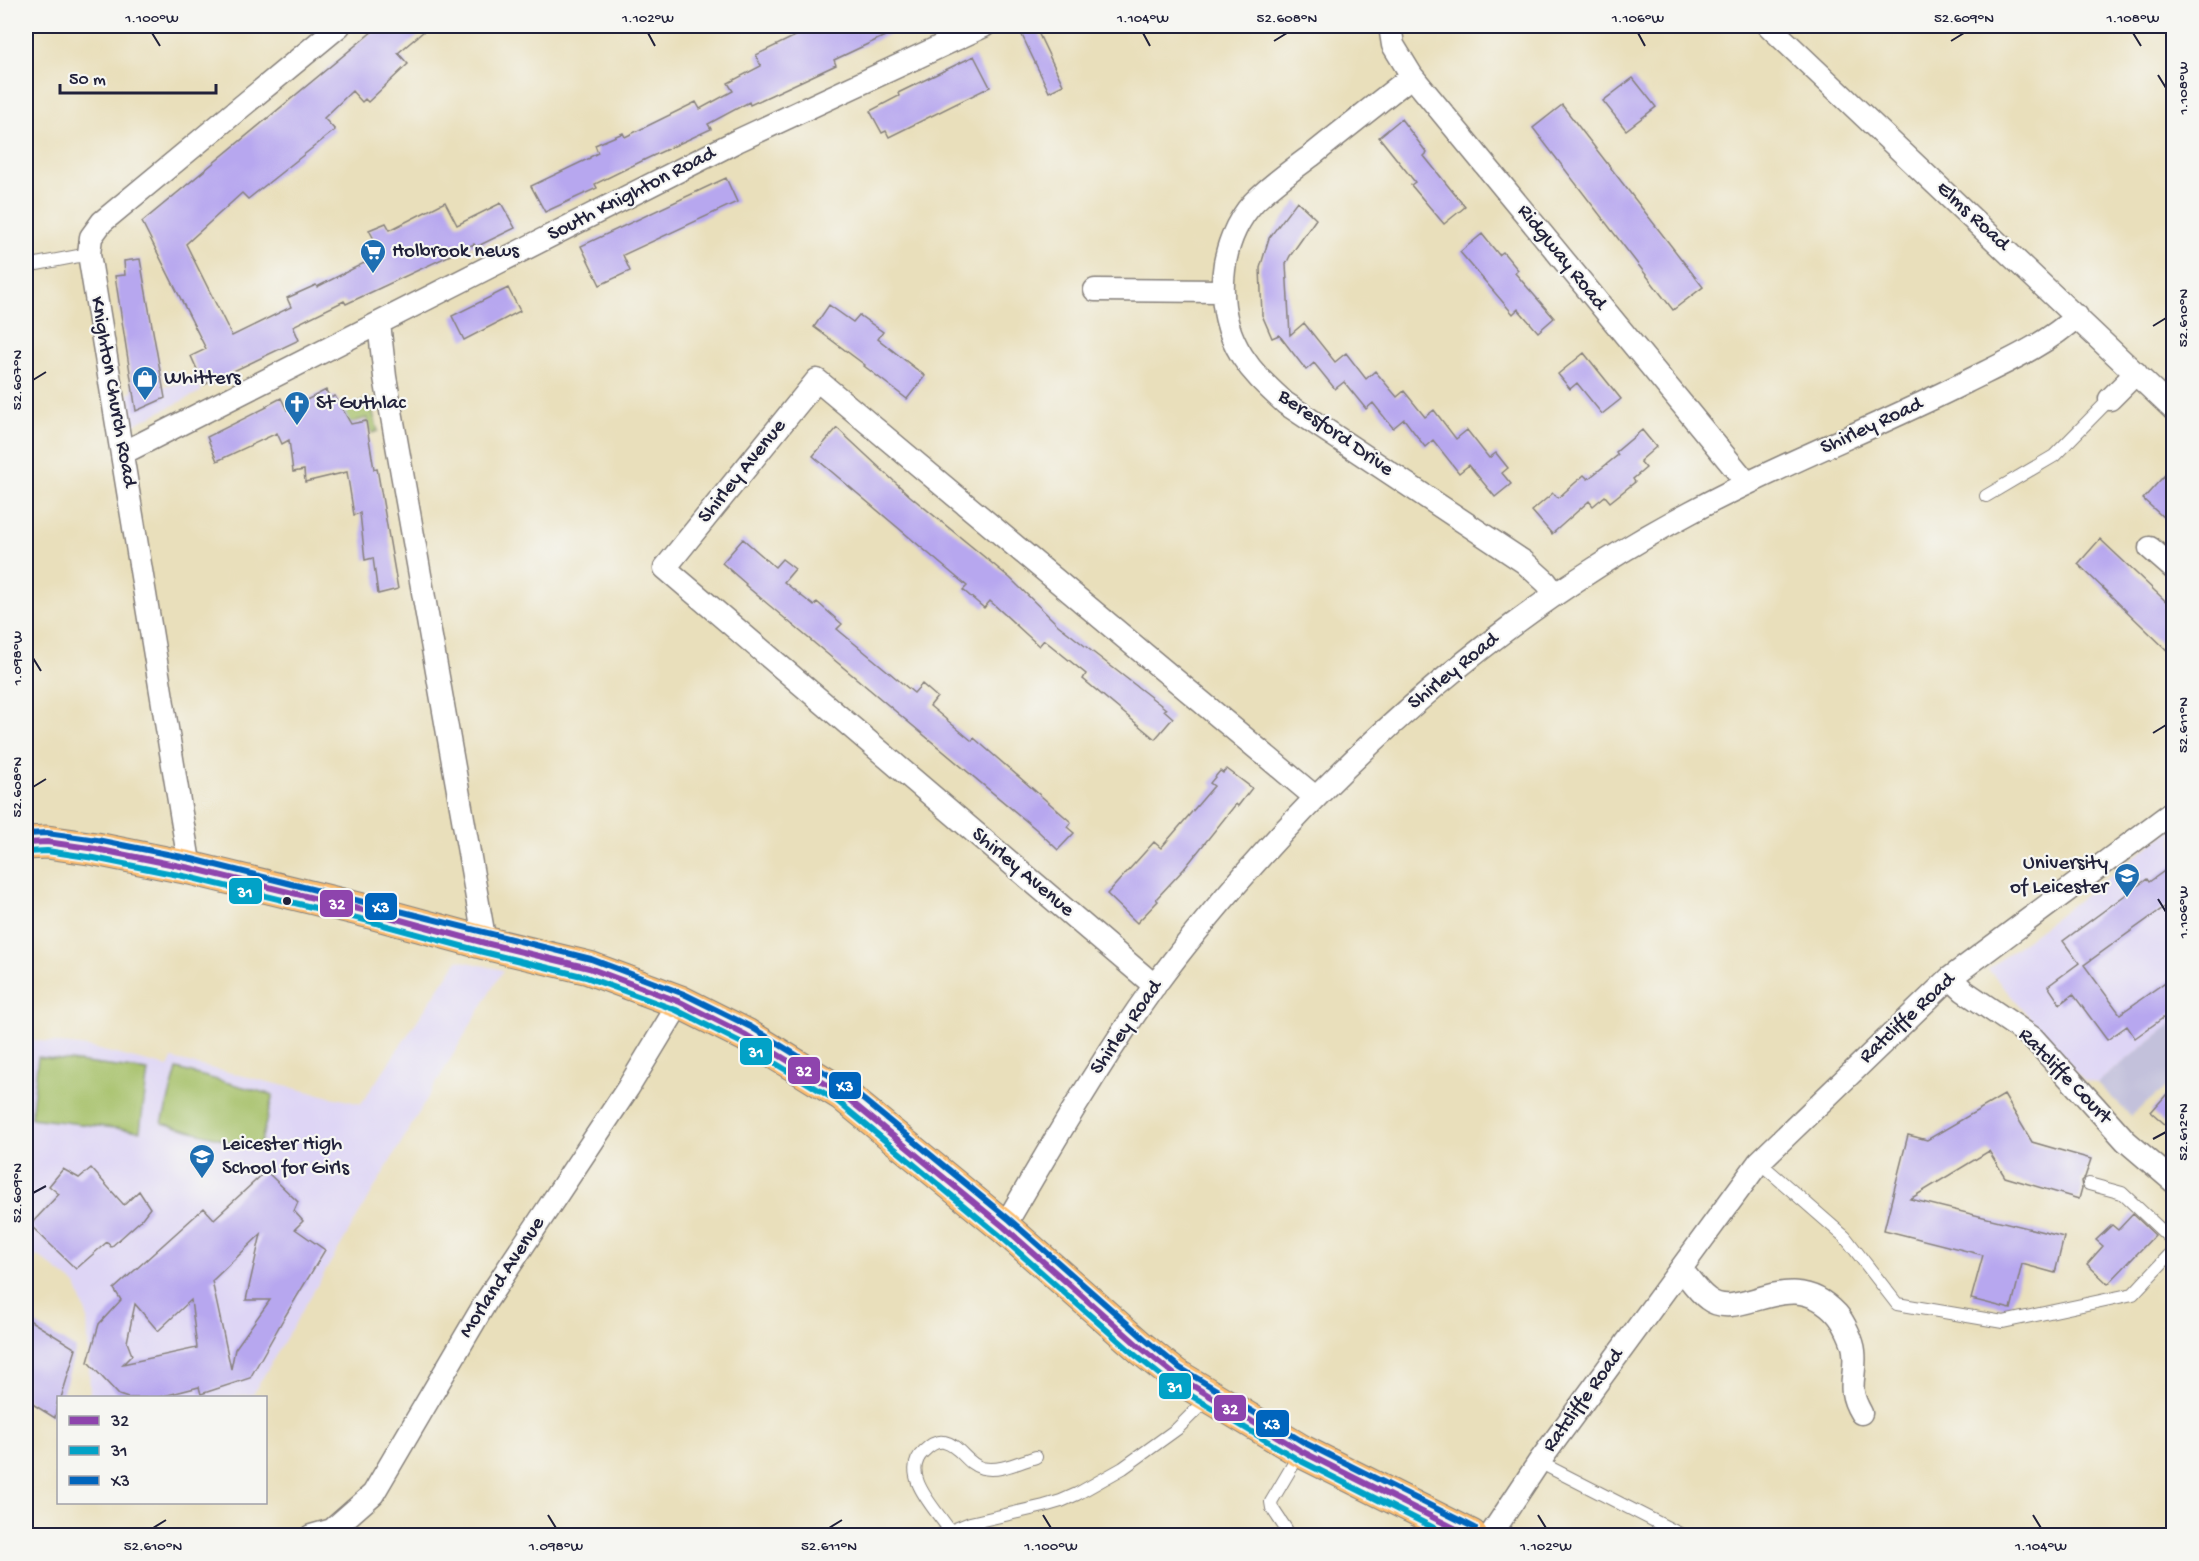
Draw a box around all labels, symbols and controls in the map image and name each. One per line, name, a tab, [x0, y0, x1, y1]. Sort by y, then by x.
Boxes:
text: 1.100°W	[124, 10, 179, 28]
text: 1.102°W	[621, 10, 674, 28]
text: 1.104°W	[1116, 10, 1169, 28]
text: 52.608°N	[1257, 10, 1318, 28]
text: 1.106°W	[1611, 10, 1664, 28]
text: 52.609°N	[1934, 10, 1994, 28]
text: 1.108°W	[2105, 10, 2160, 28]
scale bar	[60, 57, 216, 95]
text: 1.108°W	[2175, 61, 2193, 116]
text: 50 m	[69, 70, 106, 91]
street label: South Knighton Road	[544, 141, 722, 248]
street label: Elms Road	[1930, 177, 2015, 258]
street label: Ridgway Road	[1511, 200, 1612, 317]
supermarket icon: Holbrook news	[358, 237, 388, 275]
place label: Holbrook news	[392, 240, 520, 265]
text: 52.610°N	[2175, 288, 2193, 347]
street label: Knighton Church Road	[83, 295, 141, 491]
text: 52.607°N	[9, 350, 27, 410]
shop icon: Whitters	[130, 364, 160, 402]
place label: Whitters	[164, 367, 242, 392]
street label: Beresford Drive	[1272, 384, 1399, 484]
church icon: St Guthlac	[282, 389, 312, 427]
place label: St Guthlac	[316, 392, 407, 417]
street label: Shirley Road	[1817, 392, 1929, 462]
street label: Shirley Avenue	[693, 414, 793, 529]
street label: Shirley Road	[1404, 627, 1506, 716]
text: 1.098°W	[9, 630, 27, 686]
text: 52.611°N	[2175, 697, 2193, 753]
text: 52.608°N	[9, 756, 27, 817]
street label: Shirley Avenue	[965, 823, 1080, 924]
place label: University of Leicester	[2010, 852, 2110, 901]
school or university icon: University of Leicester	[2112, 861, 2142, 899]
line badge: 31	[228, 877, 263, 905]
text: 31	[237, 885, 252, 904]
text: 1.106°W	[2175, 886, 2193, 939]
line badge: 32	[319, 889, 354, 918]
line badge: X3	[364, 892, 398, 921]
unlabelled marker	[281, 895, 293, 907]
text: 32	[328, 897, 345, 916]
text: X3	[372, 900, 389, 919]
street label: Ratcliffe Road	[1855, 967, 1962, 1070]
street label: Shirley Road	[1085, 975, 1170, 1080]
street label: Ratcliffe Court	[2012, 1024, 2118, 1132]
line badge: 31	[739, 1037, 773, 1066]
text: 31	[748, 1045, 763, 1064]
line badge: 32	[787, 1056, 821, 1085]
text: 32	[795, 1064, 812, 1083]
line badge: X3	[828, 1071, 862, 1100]
text: X3	[836, 1079, 853, 1098]
text: 52.612°N	[2175, 1103, 2193, 1161]
place label: Leicester High School for Girls	[222, 1133, 350, 1182]
school or university icon: Leicester High School for Girls	[187, 1142, 217, 1180]
text: 52.609°N	[9, 1163, 27, 1223]
street label: Morland Avenue	[454, 1212, 552, 1343]
street label: Ratcliffe Road	[1538, 1343, 1631, 1458]
line badge: 31	[1158, 1372, 1192, 1400]
text: 31	[1167, 1380, 1182, 1399]
line badge: 32	[1213, 1394, 1247, 1422]
legend	[57, 1396, 267, 1504]
text: 32	[1221, 1402, 1238, 1421]
line badge: X3	[1255, 1409, 1290, 1438]
text: 32	[110, 1412, 129, 1433]
text: X3	[1263, 1417, 1280, 1436]
text: 31	[110, 1442, 128, 1463]
text: X3	[110, 1472, 130, 1493]
text: 52.610°N	[124, 1538, 183, 1556]
text: 1.098°W	[528, 1538, 584, 1556]
text: 52.611°N	[801, 1538, 857, 1556]
text: 1.100°W	[1023, 1538, 1078, 1556]
text: 1.102°W	[1519, 1538, 1572, 1556]
text: 1.104°W	[2014, 1538, 2067, 1556]

